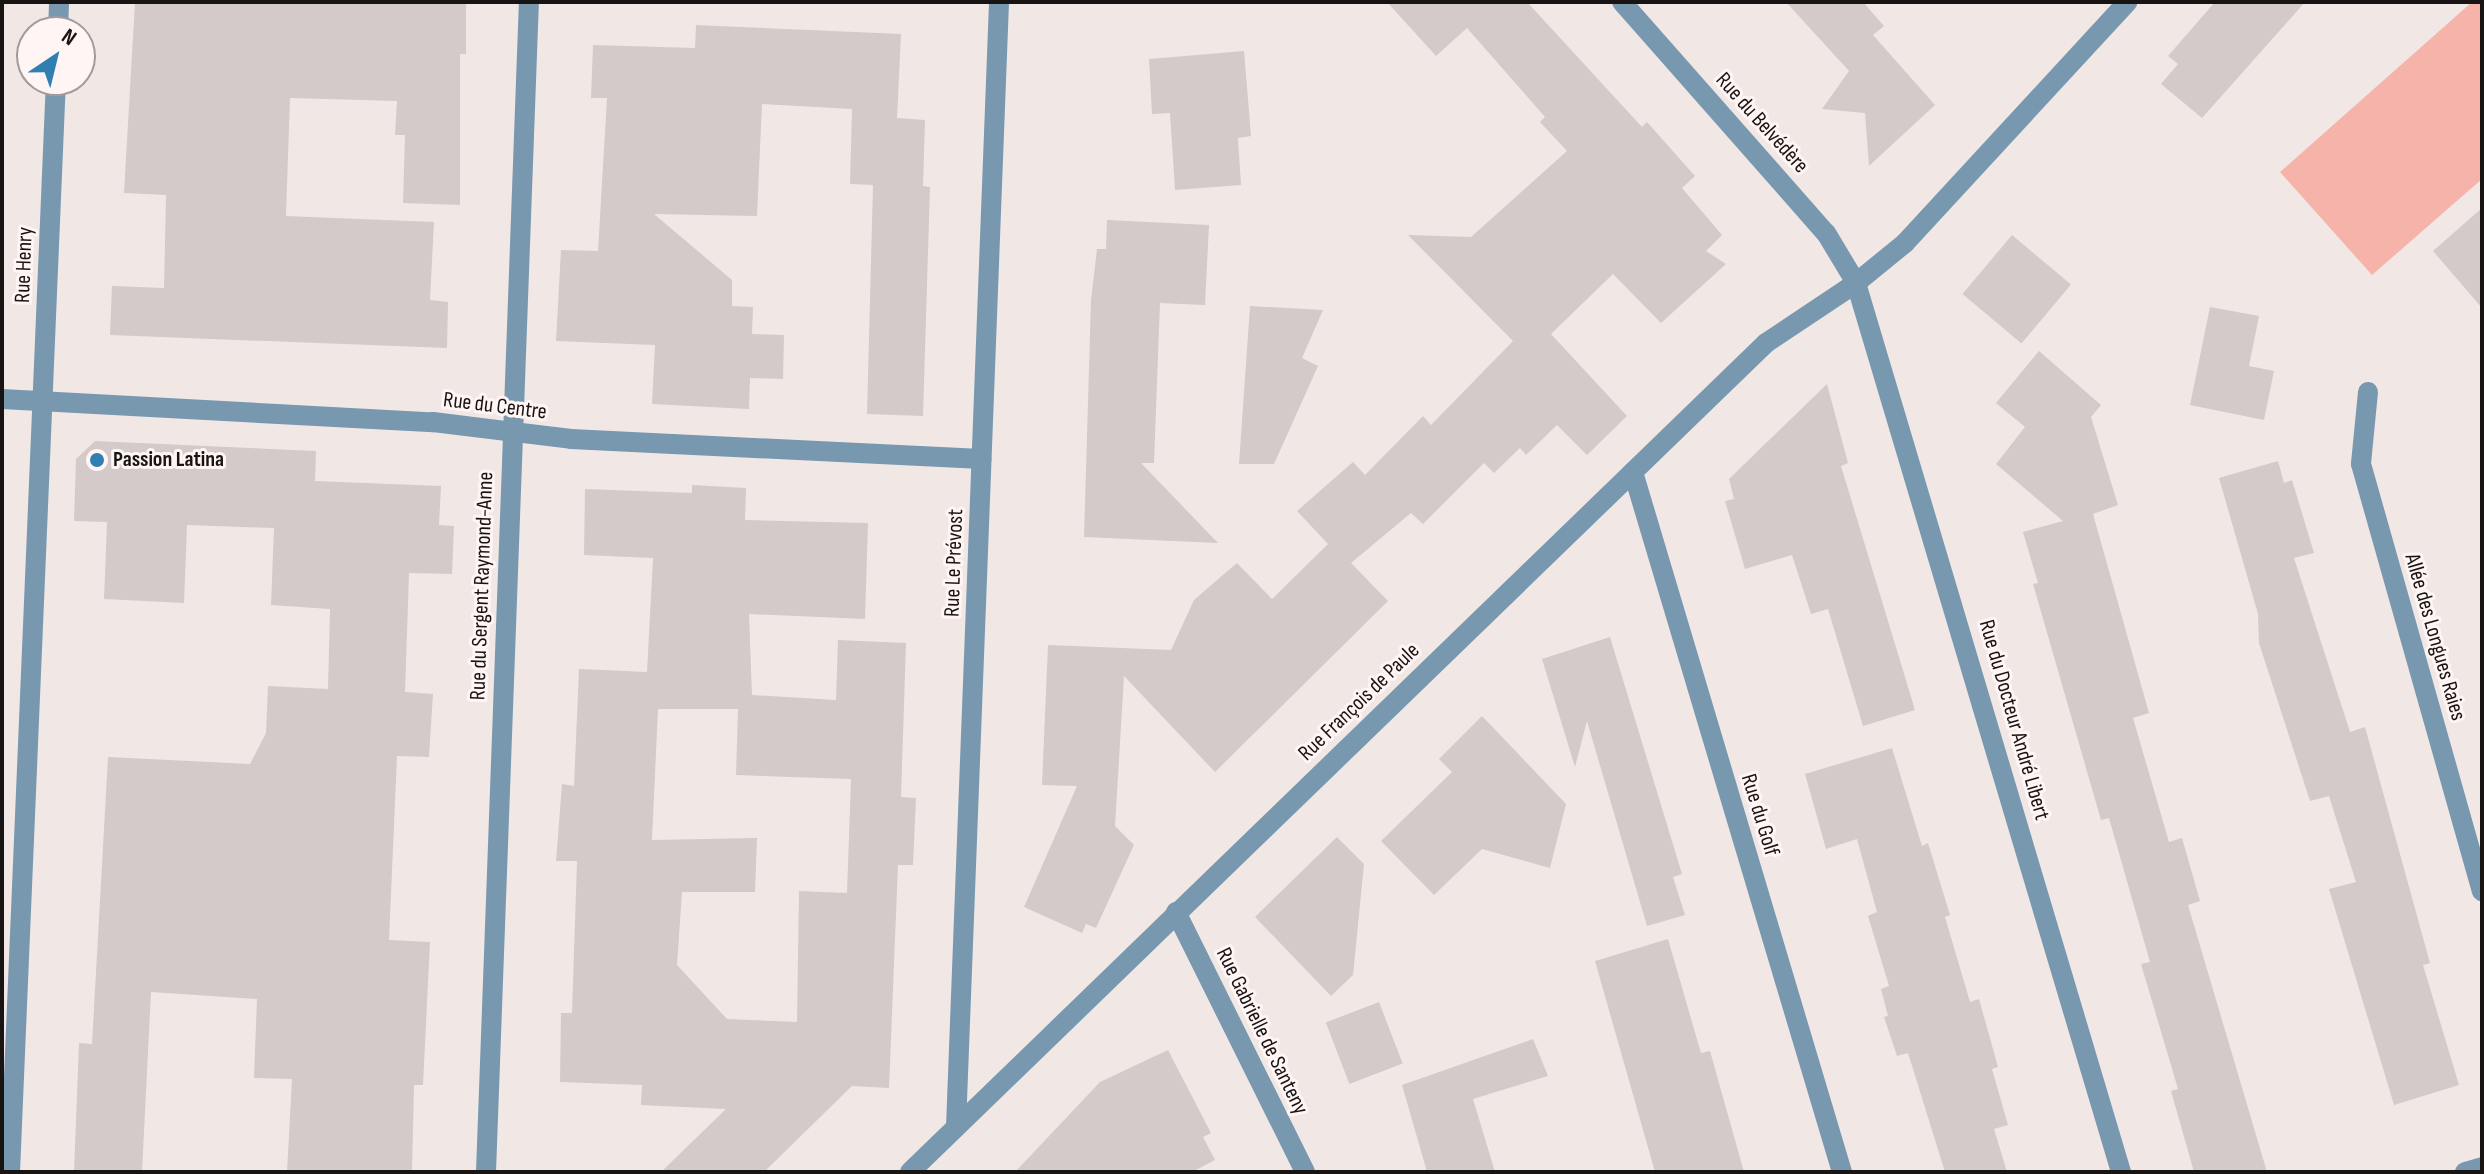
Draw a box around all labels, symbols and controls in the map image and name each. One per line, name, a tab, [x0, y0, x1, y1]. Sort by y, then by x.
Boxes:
north arrow	[16, 16, 96, 96]
text: N	[56, 23, 81, 52]
street label: Rue du Belvédère	[1710, 67, 1814, 179]
street label: Rue Henry	[9, 227, 39, 303]
street label: Rue du Centre	[442, 387, 548, 425]
place label: Passion Latina	[113, 447, 224, 473]
marker: Passion Latina	[88, 451, 106, 469]
street label: Rue du Sergent Raymond-Anne	[465, 471, 499, 701]
street label: Rue Le Prévost	[939, 509, 969, 617]
street label: Allée des Longues Raies	[2399, 551, 2471, 723]
street label: Rue du Docteur André Libert	[1973, 617, 2055, 823]
street label: Rue François de Paule	[1293, 638, 1425, 766]
street label: Rue du Golf	[1735, 771, 1785, 859]
street label: Rue Gabrielle de Santeny	[1210, 943, 1314, 1119]

